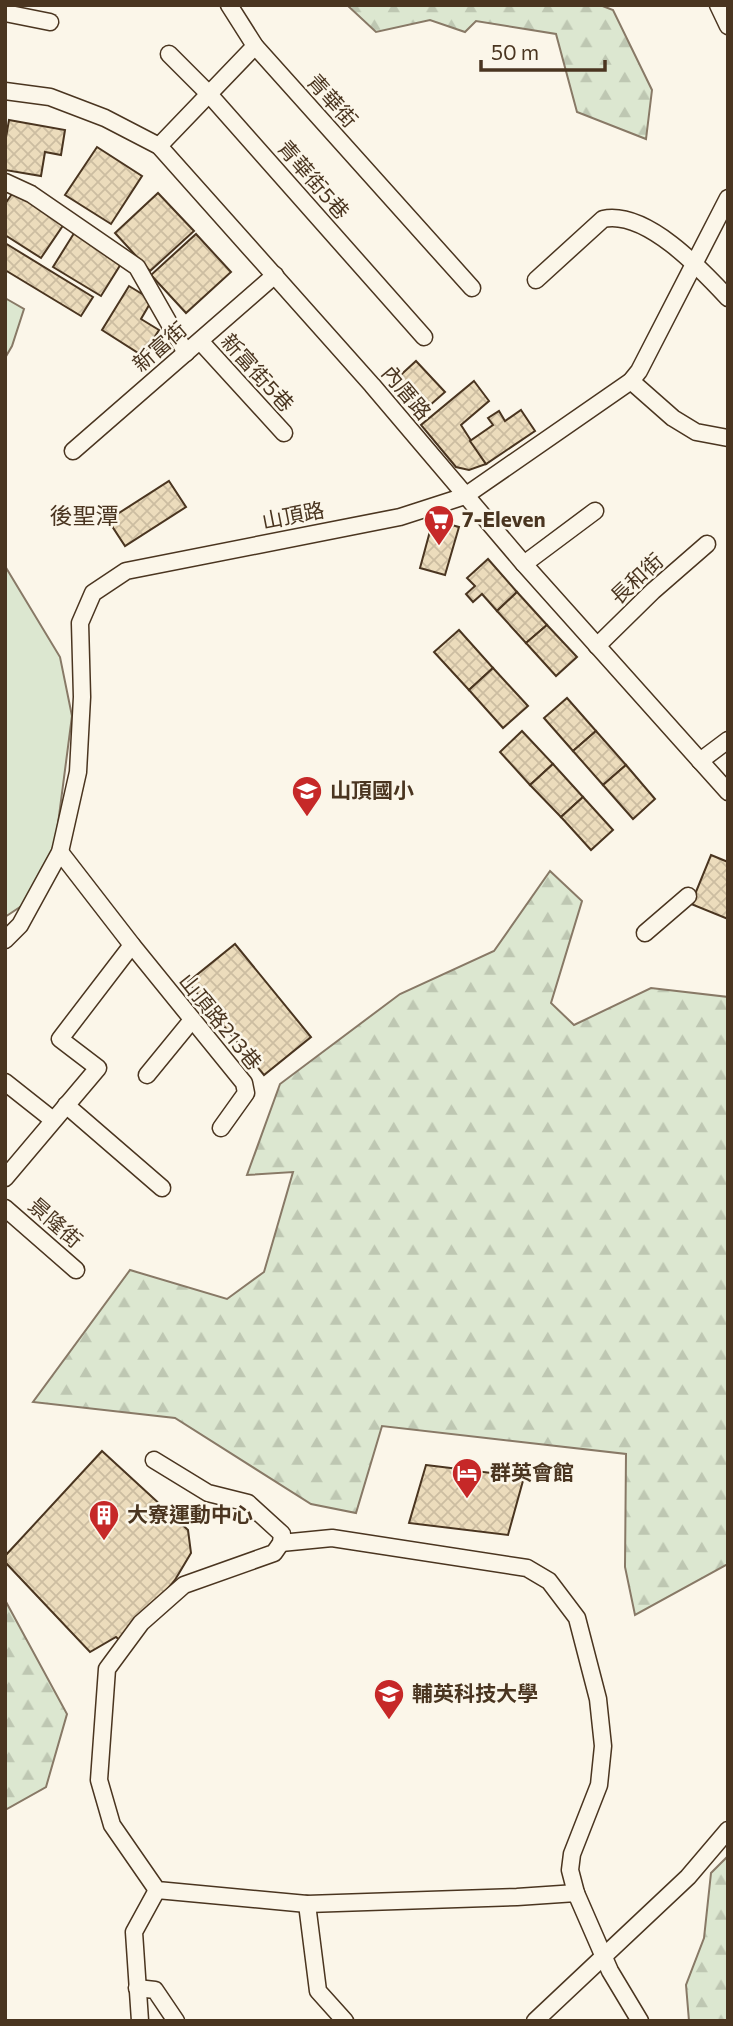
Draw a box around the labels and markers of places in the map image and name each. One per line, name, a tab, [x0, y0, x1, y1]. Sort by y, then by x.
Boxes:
supermarket icon: 7-Eleven	[422, 503, 456, 547]
place label: 7-Eleven	[462, 506, 546, 531]
school or university icon: 山頂國小	[290, 774, 324, 818]
place label: 山頂國小	[330, 777, 414, 802]
hotel icon: 群英會館	[450, 1456, 484, 1500]
place label: 群英會館	[490, 1459, 574, 1484]
building icon: 大寮運動中心	[87, 1498, 121, 1542]
place label: 大寮運動中心	[127, 1501, 253, 1526]
school or university icon: 輔英科技大學	[372, 1677, 406, 1721]
place label: 輔英科技大學	[412, 1680, 538, 1705]

